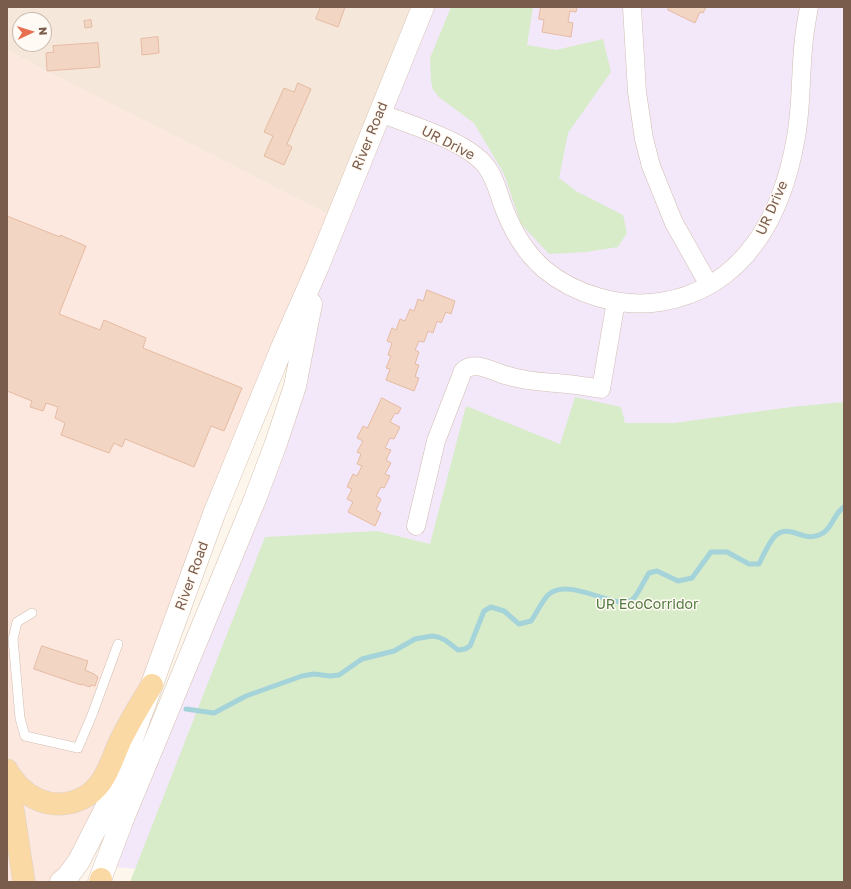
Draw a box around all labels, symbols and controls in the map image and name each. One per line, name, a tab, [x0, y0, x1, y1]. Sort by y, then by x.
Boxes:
north arrow	[12, 12, 52, 52]
text: N	[37, 27, 50, 36]
street label: River Road	[349, 99, 391, 173]
street label: UR Drive	[418, 122, 478, 164]
street label: UR Drive	[753, 178, 791, 238]
street label: River Road	[172, 539, 212, 613]
park label: UR EcoCorridor	[596, 597, 698, 613]

